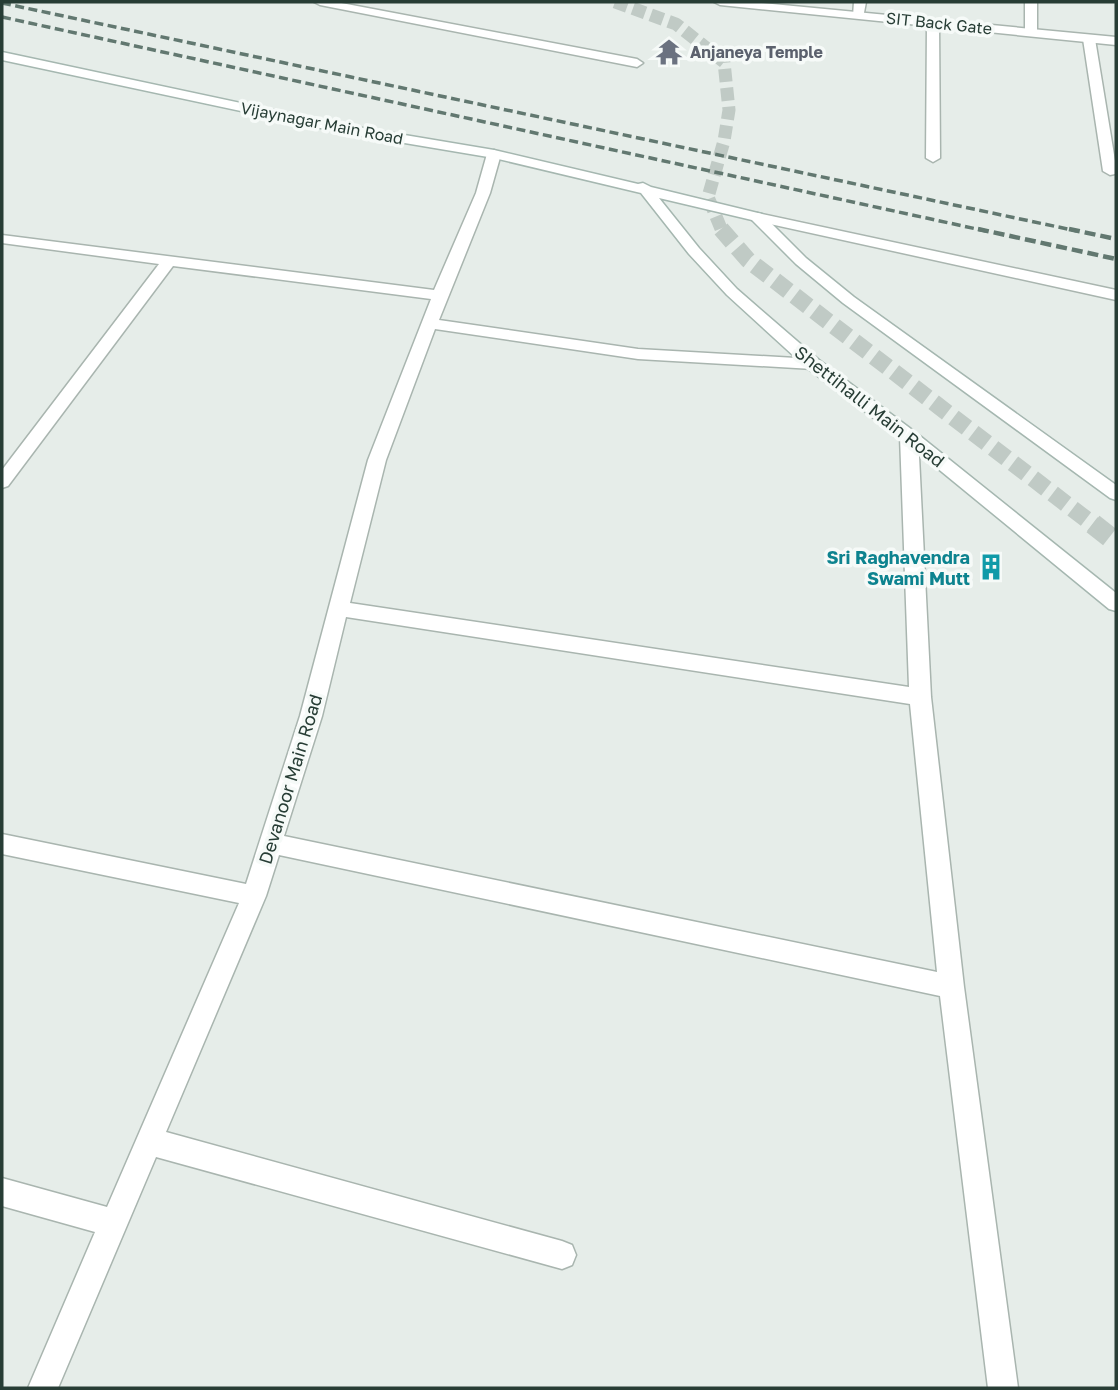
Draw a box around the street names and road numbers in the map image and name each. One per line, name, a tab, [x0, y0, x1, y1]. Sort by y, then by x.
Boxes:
street label: SIT Back Gate	[885, 7, 993, 39]
street label: Vijaynagar Main Road	[239, 97, 405, 149]
street label: Shettihalli Main Road	[791, 341, 949, 471]
street label: Devanoor Main Road	[254, 691, 326, 867]

